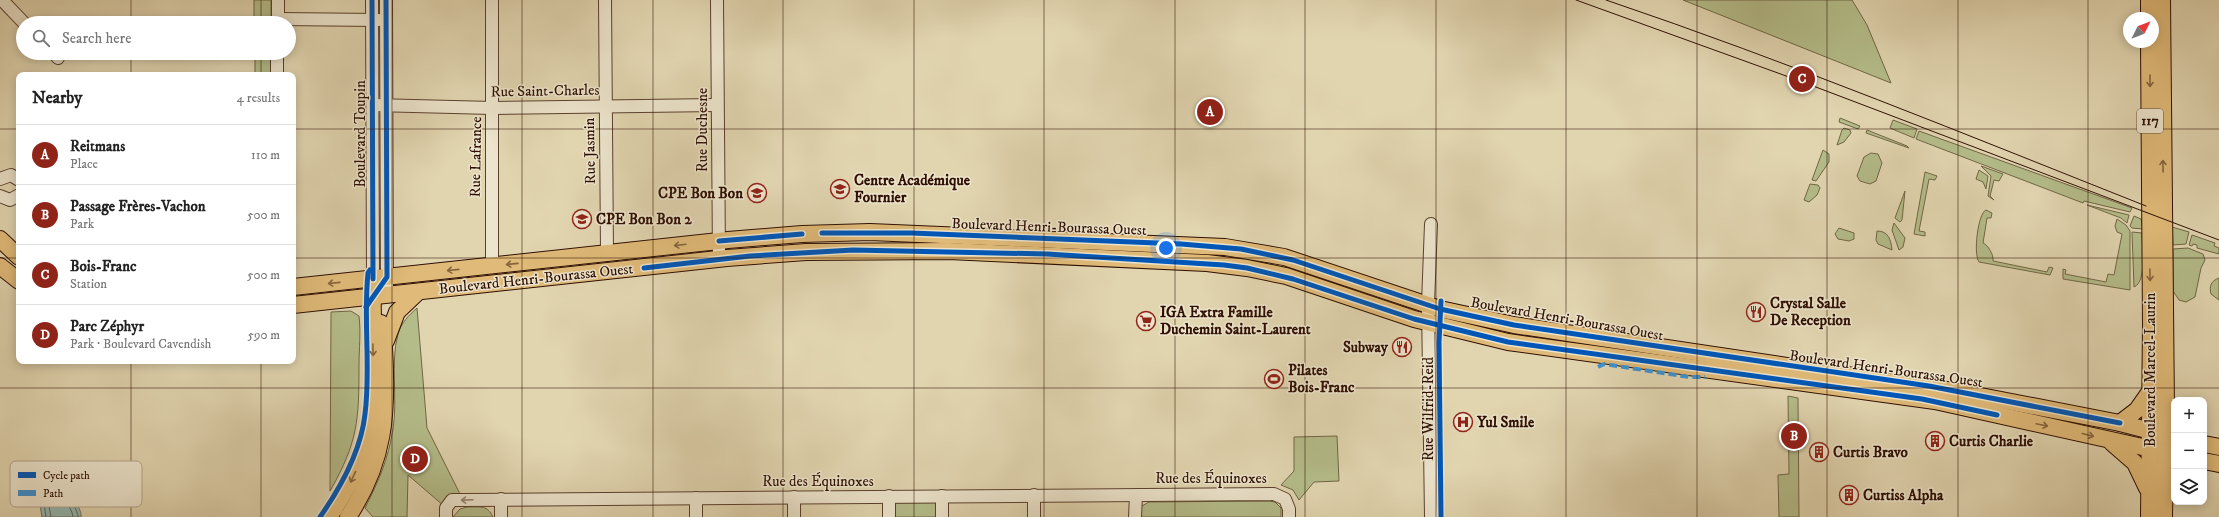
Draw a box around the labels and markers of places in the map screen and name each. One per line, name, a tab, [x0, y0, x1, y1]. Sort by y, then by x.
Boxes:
pin: C	[1789, 64, 1815, 94]
pin: A	[1197, 97, 1223, 127]
place label: Centre Académique Fournier	[854, 171, 971, 207]
school or university icon: Centre Académique Fournier	[829, 178, 851, 200]
school or university icon: CPE Bon Bon	[746, 182, 768, 204]
place label: CPE Bon Bon	[658, 184, 743, 203]
school or university icon: CPE Bon Bon 2	[571, 208, 593, 230]
place label: CPE Bon Bon 2	[596, 210, 692, 229]
place label: Crystal Salle De Reception	[1770, 294, 1851, 330]
restaurant icon: Crystal Salle De Reception	[1745, 301, 1767, 323]
place label: IGA Extra Famille Duchemin Saint-Laurent	[1160, 303, 1311, 339]
supermarket icon: IGA Extra Famille Duchemin Saint-Laurent	[1135, 310, 1157, 332]
restaurant icon: Subway	[1391, 336, 1413, 358]
place label: Subway	[1343, 338, 1389, 357]
place label: Pilates Bois-Franc	[1288, 361, 1355, 397]
sports icon: Pilates Bois-Franc	[1263, 368, 1285, 390]
hospital icon: Yul Smile	[1452, 411, 1474, 433]
place label: Yul Smile	[1476, 413, 1535, 432]
pin: B	[1781, 421, 1807, 451]
building icon: Curtis Charlie	[1924, 430, 1946, 452]
place label: Curtis Charlie	[1949, 432, 2034, 451]
building icon: Curtis Bravo	[1808, 441, 1830, 463]
place label: Curtis Bravo	[1833, 443, 1909, 462]
pin: D	[402, 444, 428, 474]
building icon: Curtiss Alpha	[1838, 484, 1860, 506]
place label: Curtiss Alpha	[1863, 486, 1944, 505]

